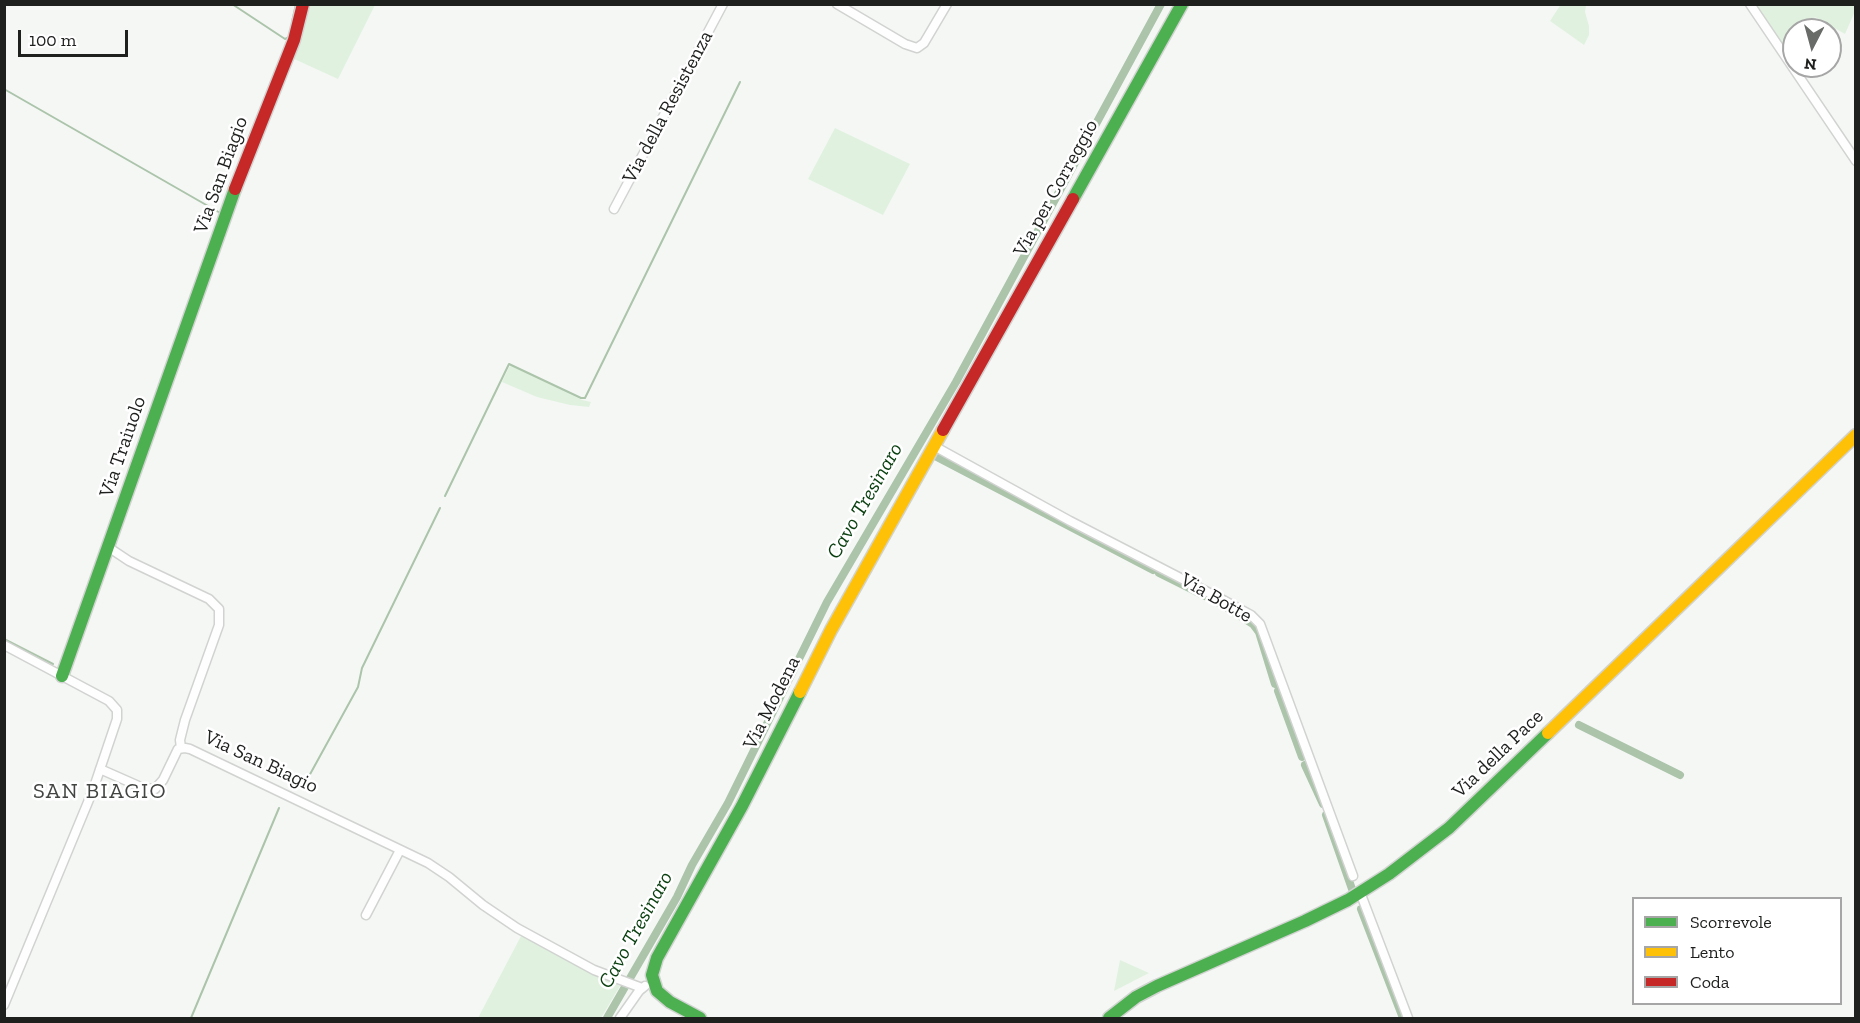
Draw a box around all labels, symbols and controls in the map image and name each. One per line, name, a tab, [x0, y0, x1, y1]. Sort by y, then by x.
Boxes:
scale bar	[21, 18, 130, 56]
north arrow	[1782, 18, 1842, 78]
street label: Via della Resistenza	[618, 27, 718, 187]
text: 100 m	[29, 29, 76, 51]
text: N	[1803, 54, 1817, 74]
street label: Via San Biagio	[189, 113, 253, 237]
street label: Via per Correggio	[1008, 115, 1104, 261]
street label: Via Traiuolo	[95, 393, 151, 501]
water label: Cavo Tresinaro	[822, 438, 908, 564]
street label: Via Botte	[1176, 568, 1256, 628]
street label: Via Modena	[738, 652, 806, 754]
street label: Via della Pace	[1447, 705, 1549, 803]
street label: Via San Biagio	[200, 725, 322, 799]
district label: SAN BIAGIO	[33, 779, 167, 805]
water label: Cavo Tresinaro	[593, 867, 679, 993]
legend	[1632, 897, 1842, 1005]
text: Scorrevole	[1690, 911, 1772, 933]
text: Lento	[1690, 941, 1735, 963]
text: Coda	[1690, 971, 1729, 993]

